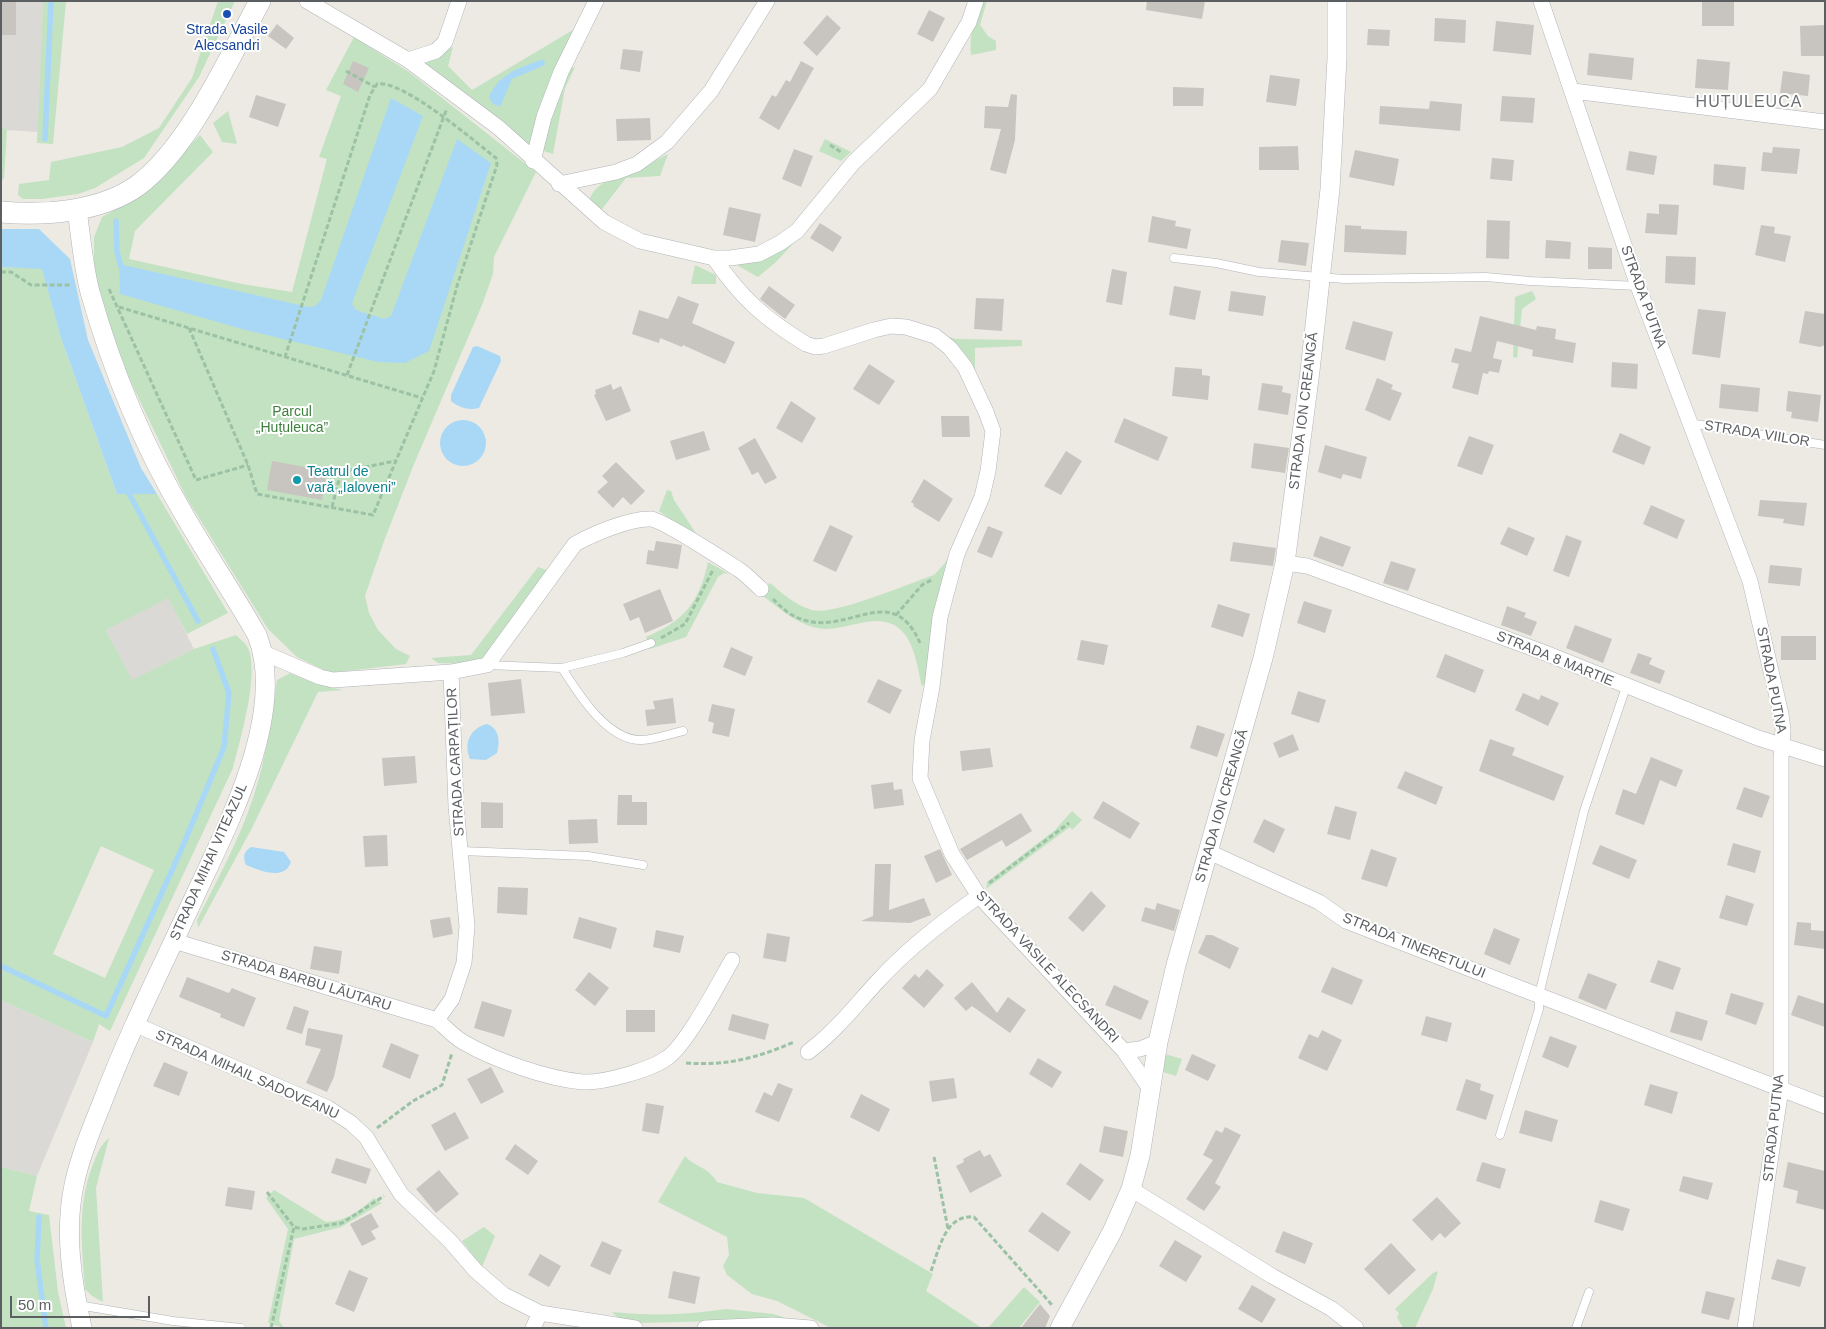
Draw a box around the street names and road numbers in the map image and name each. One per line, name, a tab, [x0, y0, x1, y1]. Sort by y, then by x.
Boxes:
street label: STRADA PUTNA	[1617, 243, 1669, 351]
street label: STRADA ION CREANGĂ	[1286, 331, 1322, 491]
street label: STRADA VIILOR	[1703, 417, 1811, 451]
street label: STRADA PUTNA	[1752, 625, 1790, 735]
street label: STRADA 8 MARTIE	[1494, 628, 1616, 690]
street label: STRADA CARPAȚILOR	[444, 687, 468, 837]
street label: STRADA ION CREANGĂ	[1192, 727, 1252, 885]
street label: STRADA MIHAI VITEAZUL	[167, 781, 251, 943]
street label: STRADA VASILE ALECSANDRI	[972, 887, 1122, 1047]
street label: STRADA TINERETULUI	[1340, 910, 1488, 982]
street label: STRADA BARBU LĂUTARU	[219, 947, 393, 1015]
street label: STRADA MIHAIL SADOVEANU	[153, 1027, 341, 1123]
street label: STRADA PUTNA	[1760, 1073, 1788, 1183]

